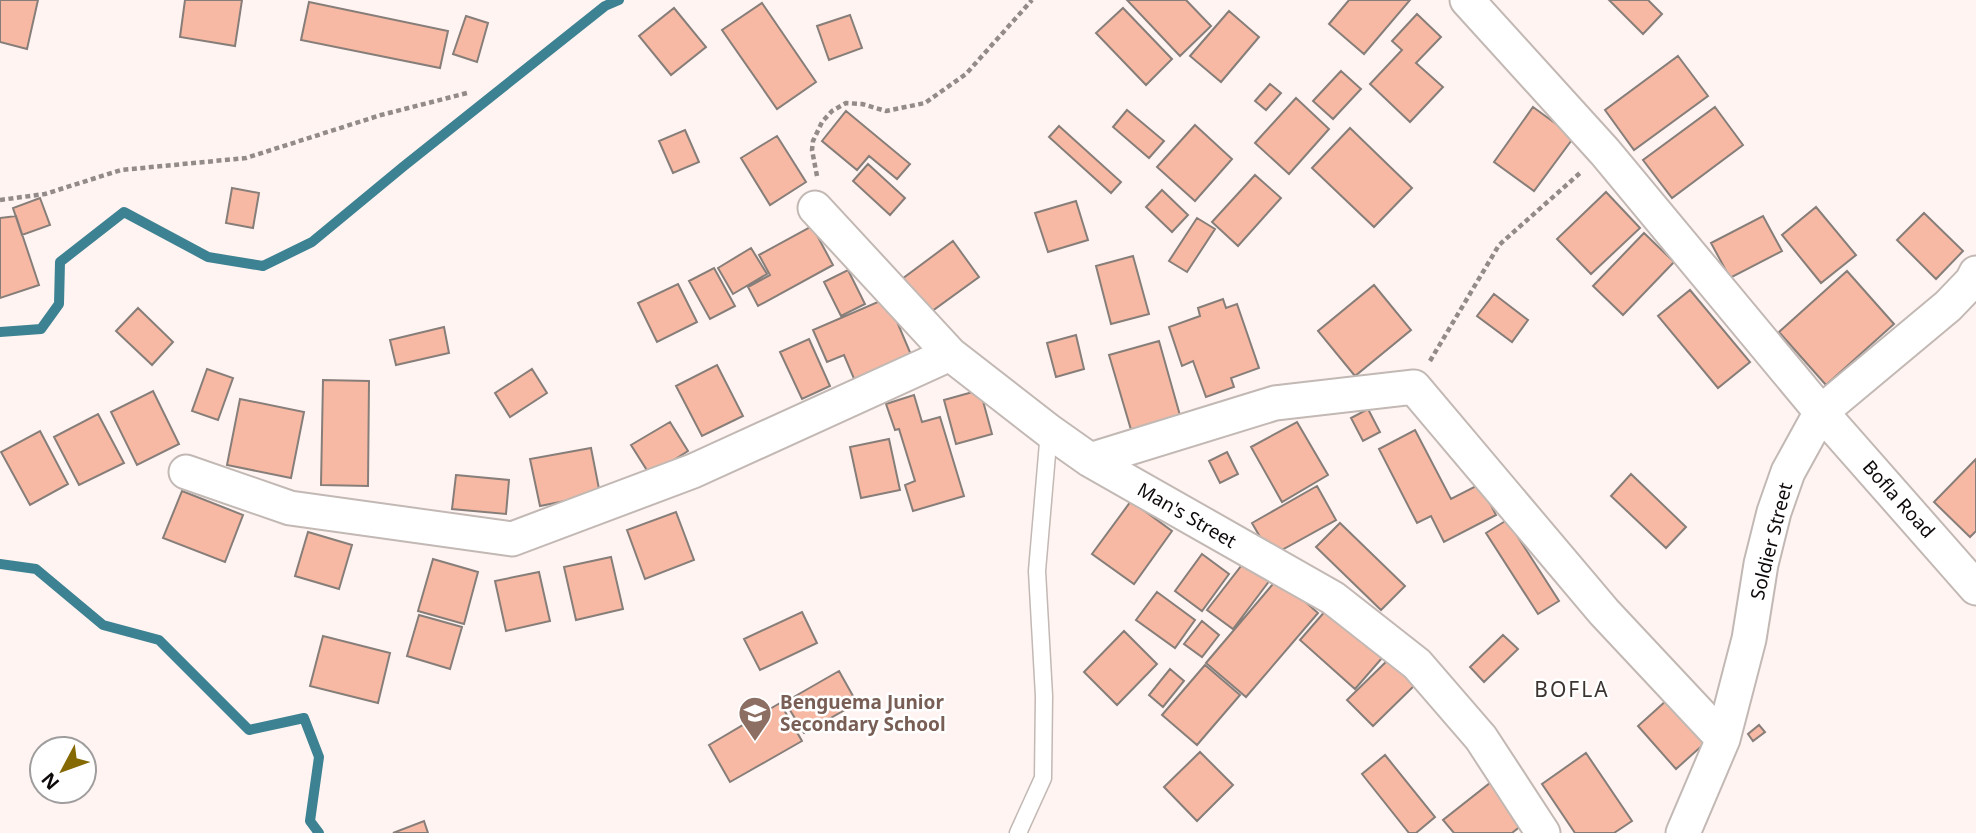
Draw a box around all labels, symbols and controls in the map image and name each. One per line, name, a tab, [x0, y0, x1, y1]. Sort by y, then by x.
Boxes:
street label: Bofla Road	[1857, 454, 1941, 544]
street label: Man's Street	[1133, 476, 1241, 554]
street label: Soldier Street	[1744, 480, 1798, 602]
district label: BOFLA	[1534, 675, 1610, 703]
place label: Benguema Junior Secondary School	[780, 689, 946, 737]
school or university icon: Benguema Junior Secondary School	[736, 694, 774, 743]
north arrow	[28, 735, 98, 805]
text: N	[35, 767, 65, 796]

